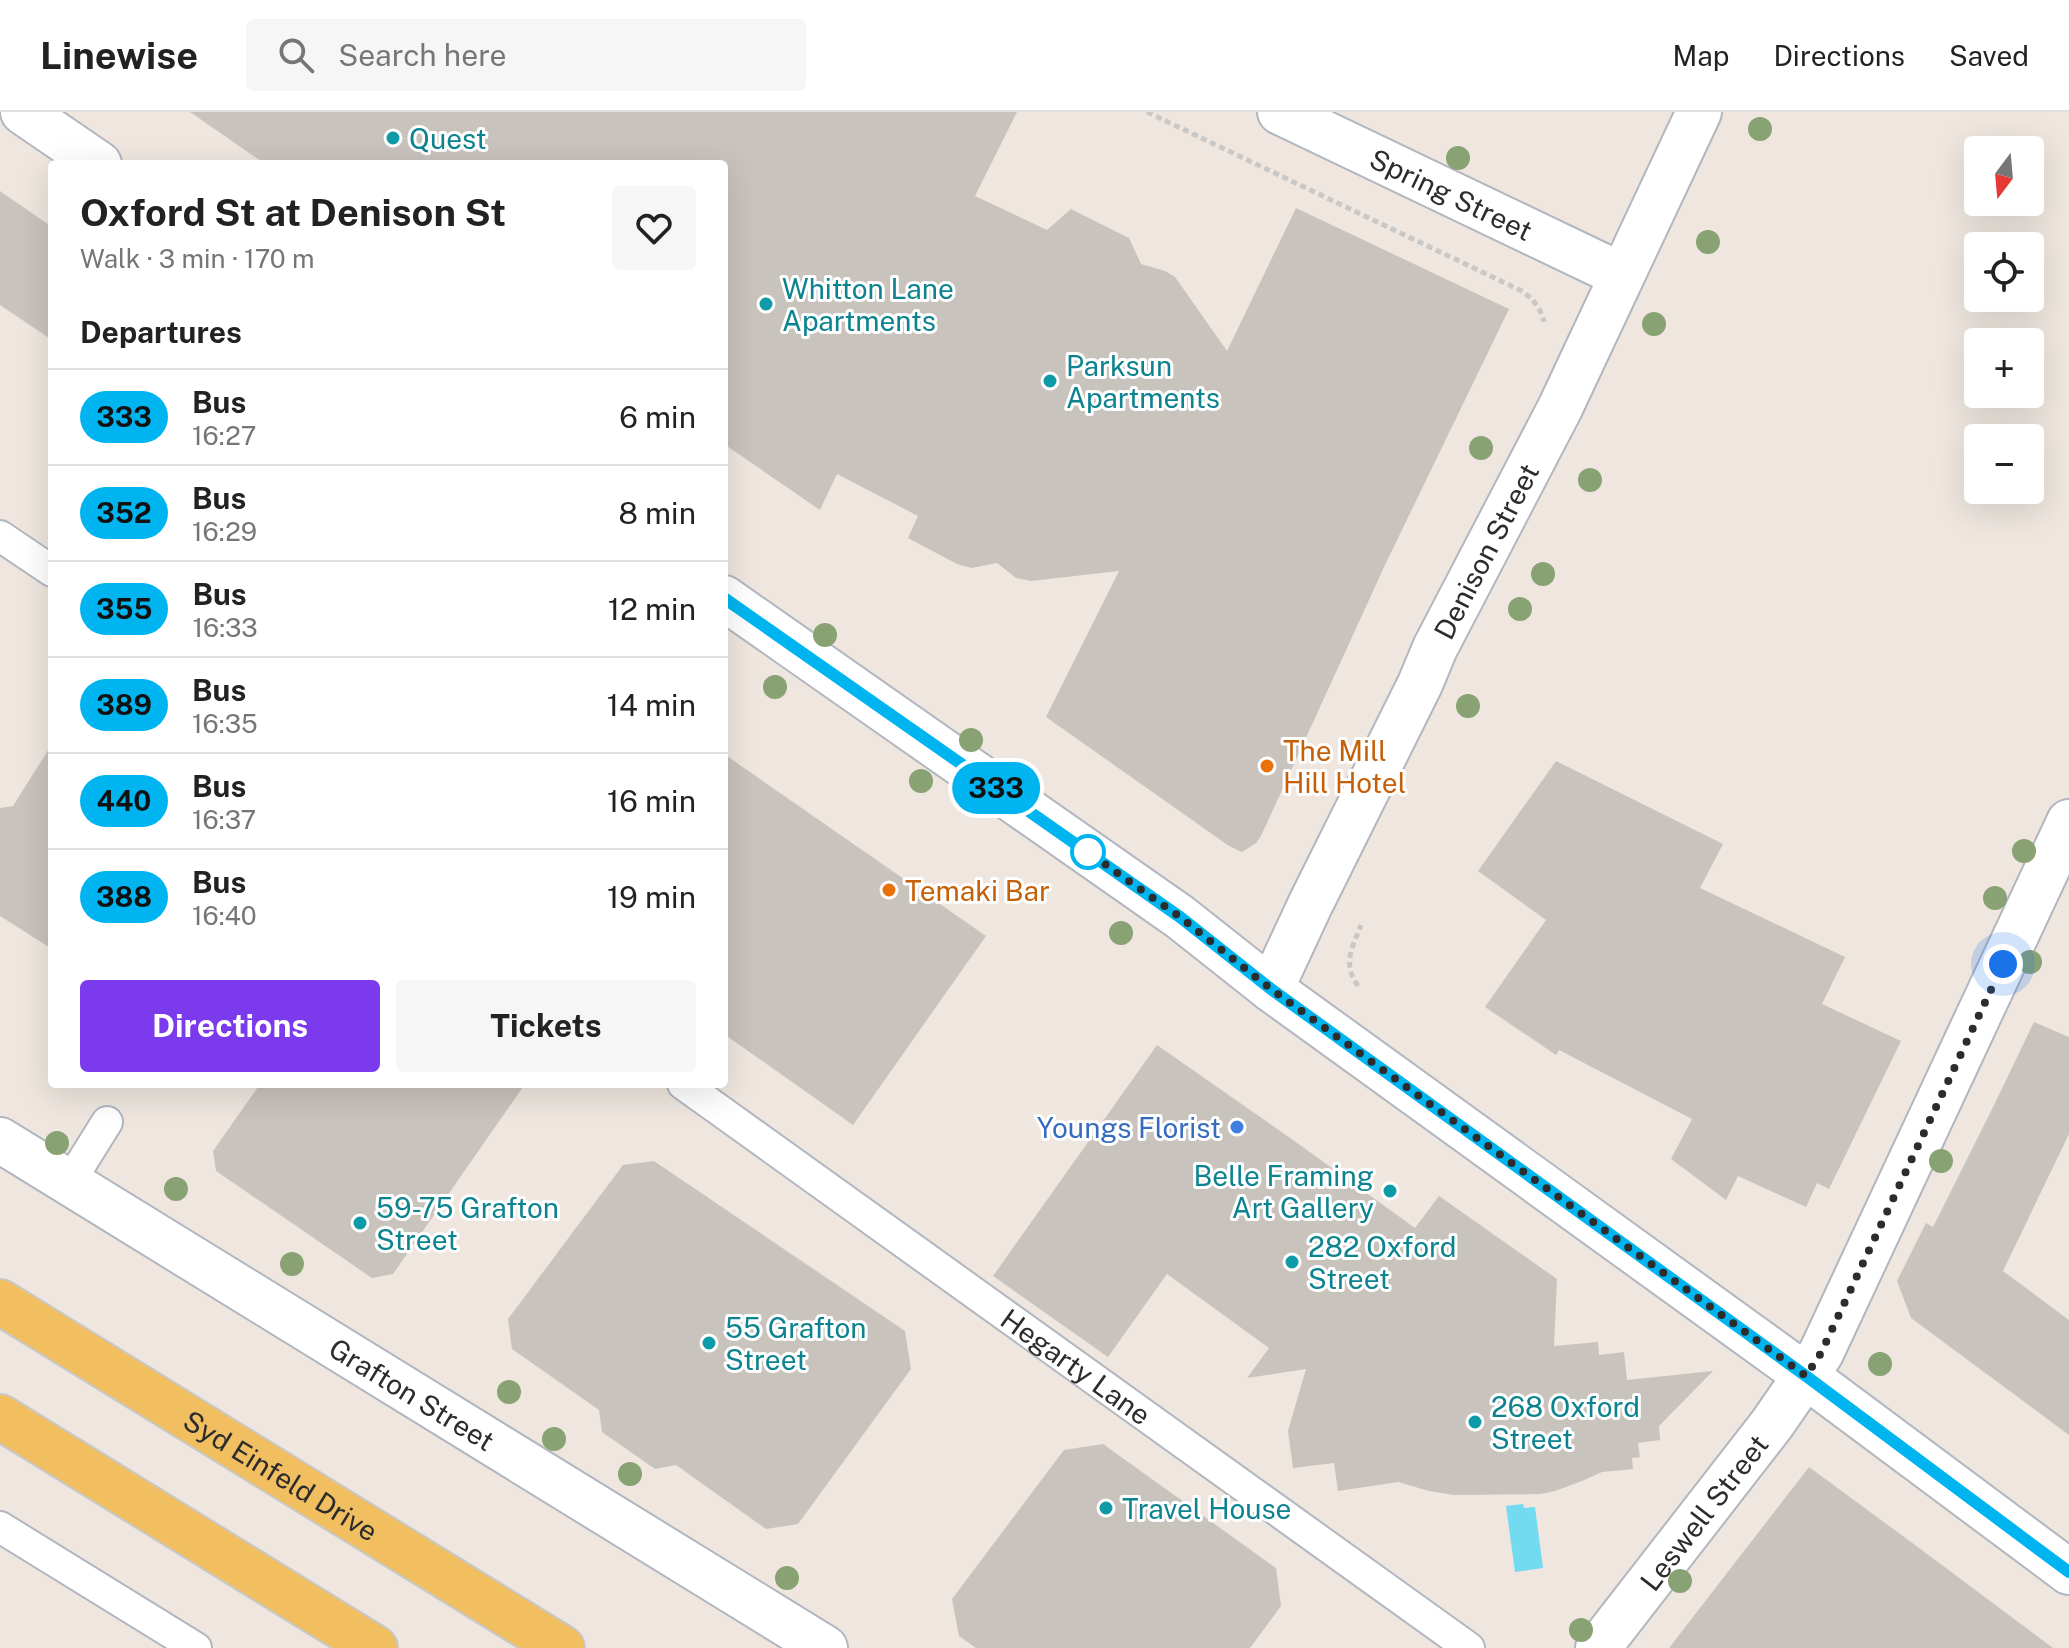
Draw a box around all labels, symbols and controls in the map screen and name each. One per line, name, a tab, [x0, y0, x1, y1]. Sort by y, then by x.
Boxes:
search box	[246, 19, 806, 91]
text: Linewise	[40, 33, 198, 78]
icon: search	[274, 33, 318, 77]
text: Search here	[338, 37, 507, 73]
text: Map	[1673, 39, 1729, 72]
text: Directions	[1773, 39, 1905, 72]
text: Saved	[1949, 39, 2029, 72]
place label: Quest	[409, 122, 487, 155]
marker: Quest	[384, 129, 402, 147]
north arrow	[1964, 136, 2044, 216]
map controls	[1964, 136, 2044, 504]
street label: Spring Street	[1365, 141, 1538, 247]
button: heart	[612, 186, 696, 270]
text: Oxford St at Denison St	[80, 190, 506, 235]
button: locate	[1964, 232, 2044, 312]
text: Walk · 3 min · 170 m	[80, 243, 314, 274]
place label: Whitton Lane Apartments	[782, 272, 954, 337]
marker: Whitton Lane Apartments	[757, 295, 775, 313]
text: Departures	[80, 314, 242, 350]
button: +	[1964, 328, 2044, 408]
place label: Parksun Apartments	[1066, 349, 1220, 414]
marker: Parksun Apartments	[1041, 372, 1059, 390]
text: Bus	[192, 384, 246, 420]
text: 6 min	[619, 399, 696, 435]
text: 333	[96, 400, 152, 433]
text: 16:27	[192, 420, 256, 451]
button: −	[1964, 424, 2044, 504]
street label: Denison Street	[1426, 458, 1545, 644]
text: Bus	[192, 480, 246, 516]
text: 8 min	[618, 495, 696, 531]
text: 352	[96, 496, 152, 529]
text: 16:29	[192, 516, 257, 547]
text: Bus	[192, 576, 247, 612]
text: 12 min	[608, 591, 696, 627]
text: 355	[96, 592, 152, 625]
text: 16:33	[192, 612, 258, 643]
text: Bus	[192, 672, 246, 708]
text: 14 min	[607, 687, 696, 723]
text: 389	[96, 688, 152, 721]
text: 16:35	[192, 708, 258, 739]
place label: The Mill Hill Hotel	[1283, 734, 1406, 799]
marker: The Mill Hill Hotel	[1258, 757, 1276, 775]
line badge: 333	[950, 762, 1042, 814]
text: Bus	[192, 768, 246, 804]
text: 333	[968, 771, 1024, 804]
text: 16 min	[607, 783, 696, 819]
text: 440	[97, 784, 151, 817]
text: 16:37	[192, 804, 256, 835]
unlabelled marker	[1071, 835, 1105, 869]
text: Bus	[192, 864, 246, 900]
place label: Temaki Bar	[905, 874, 1050, 907]
text: 19 min	[607, 879, 696, 915]
text: 388	[96, 880, 152, 913]
marker: Temaki Bar	[880, 881, 898, 899]
text: 16:40	[192, 900, 257, 931]
your location	[1983, 944, 2023, 984]
button: Directions	[80, 980, 380, 1072]
button: Tickets	[396, 980, 696, 1072]
place label: Youngs Florist	[1037, 1111, 1221, 1144]
marker: Youngs Florist	[1228, 1118, 1246, 1136]
place label: Belle Framing Art Gallery	[1193, 1159, 1374, 1224]
marker: Belle Framing Art Gallery	[1381, 1182, 1399, 1200]
place label: 59-75 Grafton Street	[376, 1191, 559, 1256]
marker: 59-75 Grafton Street	[351, 1214, 369, 1232]
place label: 282 Oxford Street	[1308, 1230, 1456, 1295]
marker: 282 Oxford Street	[1283, 1253, 1301, 1271]
street label: Hegarty Lane	[995, 1301, 1157, 1431]
place label: 55 Grafton Street	[725, 1311, 866, 1376]
street label: Grafton Street	[324, 1331, 501, 1457]
marker: 55 Grafton Street	[700, 1334, 718, 1352]
place label: 268 Oxford Street	[1491, 1390, 1640, 1455]
street label: Syd Einfeld Drive	[178, 1403, 384, 1547]
marker: 268 Oxford Street	[1466, 1413, 1484, 1431]
street label: Leswell Street	[1633, 1428, 1774, 1597]
place label: Travel House	[1122, 1492, 1291, 1525]
marker: Travel House	[1097, 1499, 1115, 1517]

